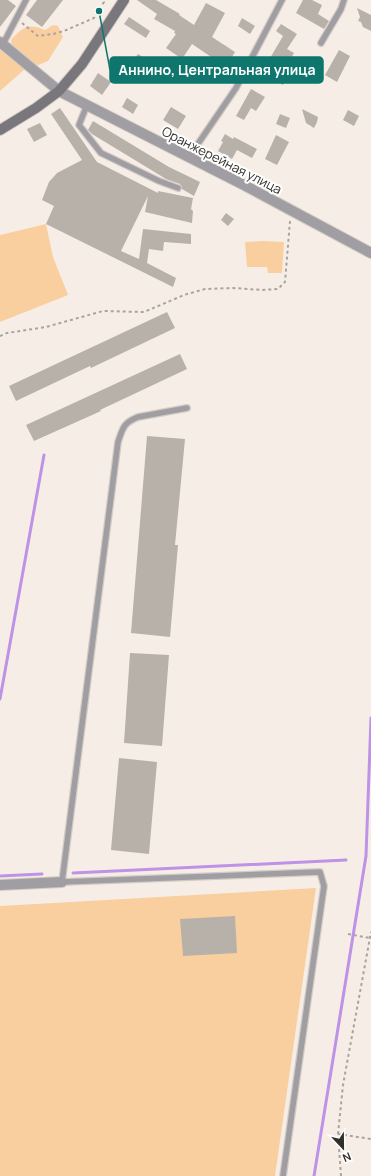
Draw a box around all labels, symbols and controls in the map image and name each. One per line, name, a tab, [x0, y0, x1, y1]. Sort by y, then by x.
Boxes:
callout: Аннино, Центральная улица	[110, 57, 323, 83]
text: Аннино, Центральная улица	[119, 60, 315, 79]
street label: Оранжерейная улица	[159, 122, 285, 198]
north arrow	[323, 1128, 363, 1168]
text: N	[340, 1149, 353, 1166]

